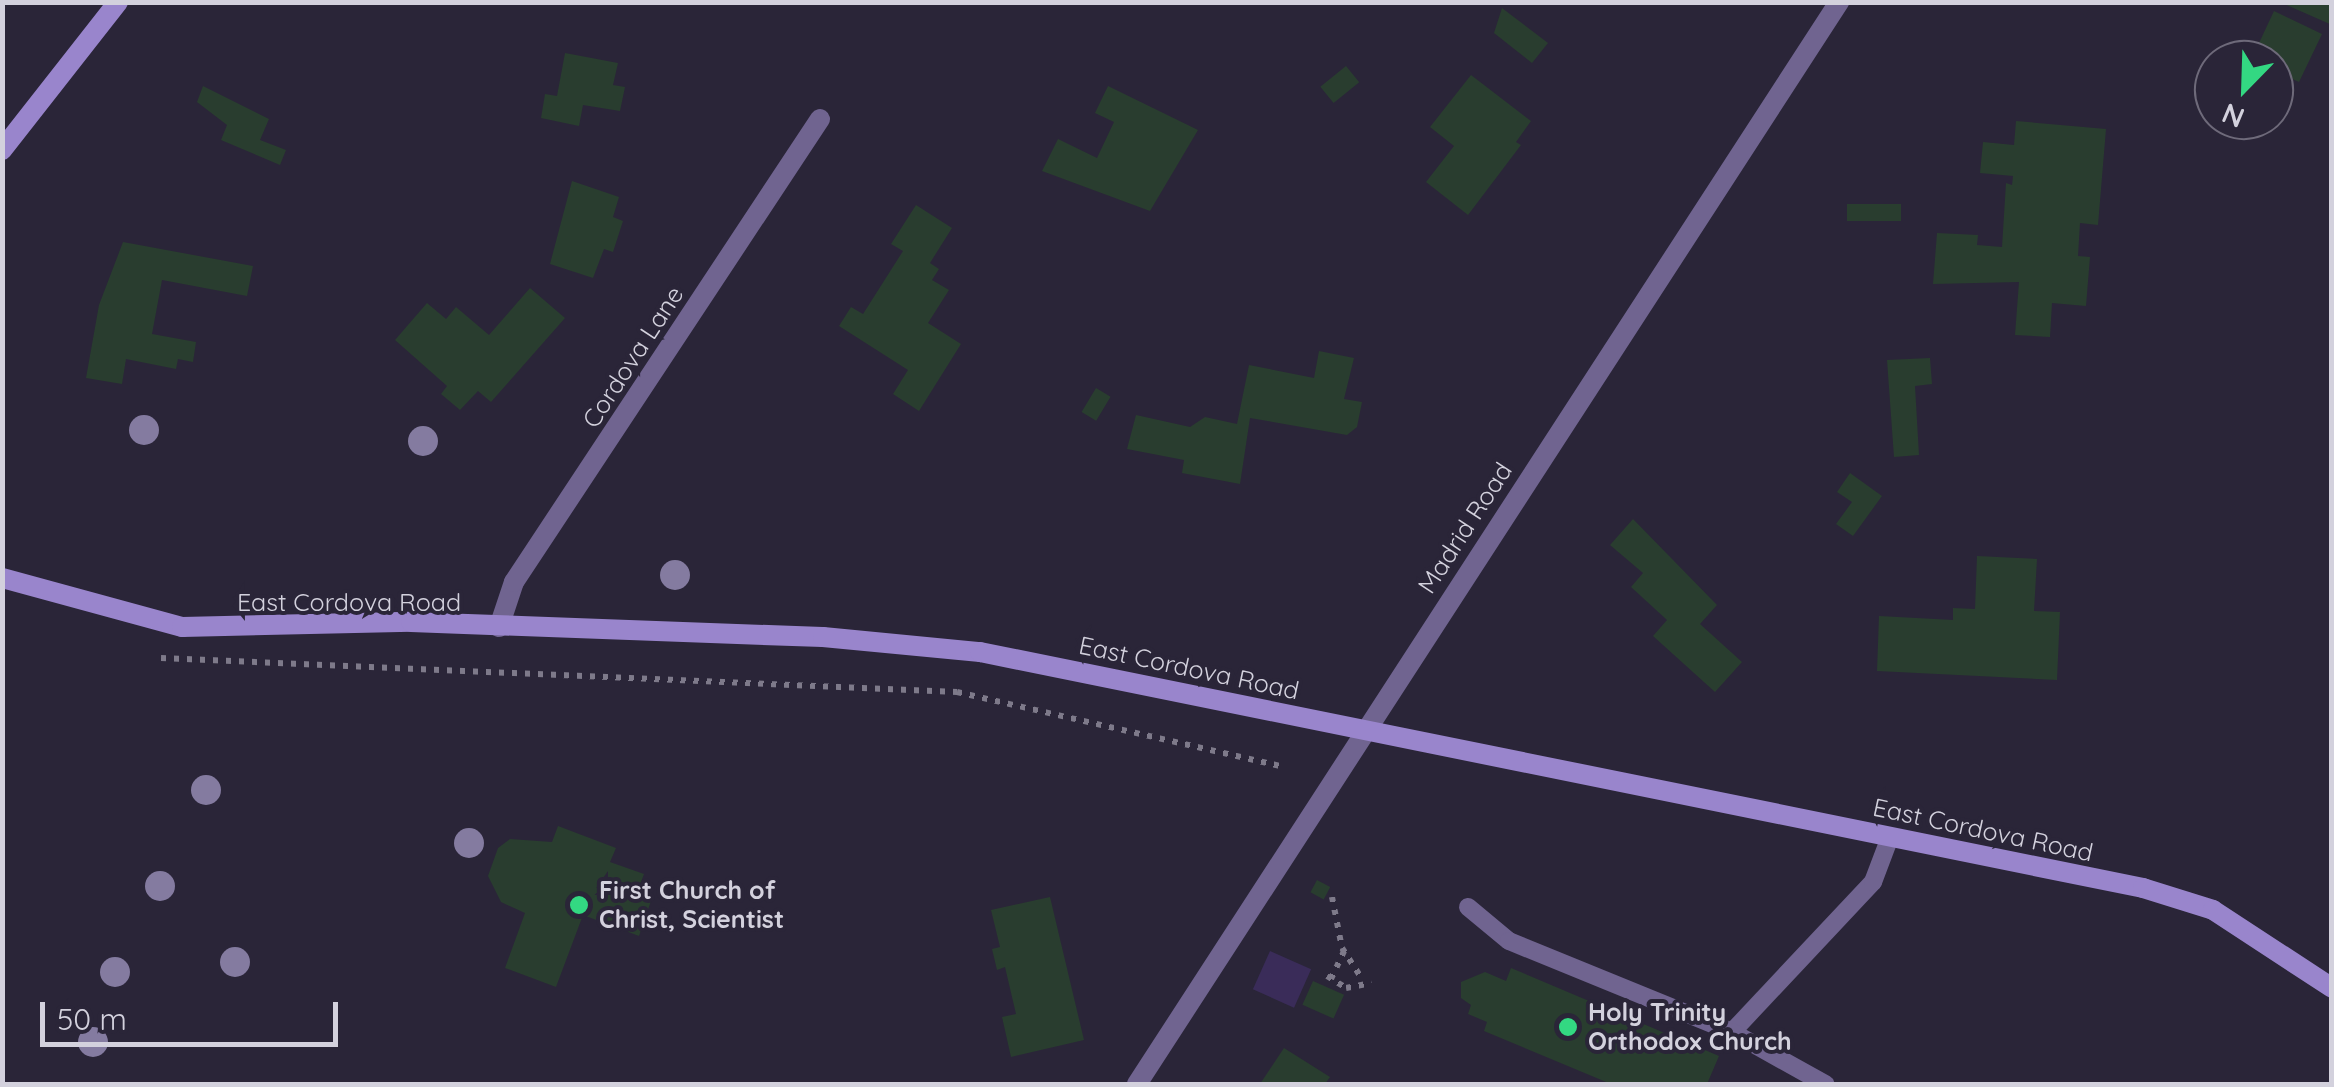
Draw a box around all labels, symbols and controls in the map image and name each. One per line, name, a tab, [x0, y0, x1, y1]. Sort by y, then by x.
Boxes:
north arrow	[2194, 40, 2294, 140]
text: N	[2217, 96, 2249, 136]
street label: Cordova Lane	[576, 281, 690, 433]
street label: Madrid Road	[1412, 457, 1518, 599]
street label: East Cordova Road	[237, 587, 461, 617]
street label: East Cordova Road	[1076, 630, 1302, 706]
street label: East Cordova Road	[1870, 792, 2096, 868]
place label: First Church of Christ, Scientist	[599, 876, 784, 935]
marker: First Church of Christ, Scientist	[568, 894, 590, 916]
scale bar	[45, 982, 342, 1044]
place label: Holy Trinity Orthodox Church	[1588, 998, 1792, 1057]
text: 50 m	[57, 1000, 127, 1038]
marker: Holy Trinity Orthodox Church	[1557, 1016, 1579, 1038]

